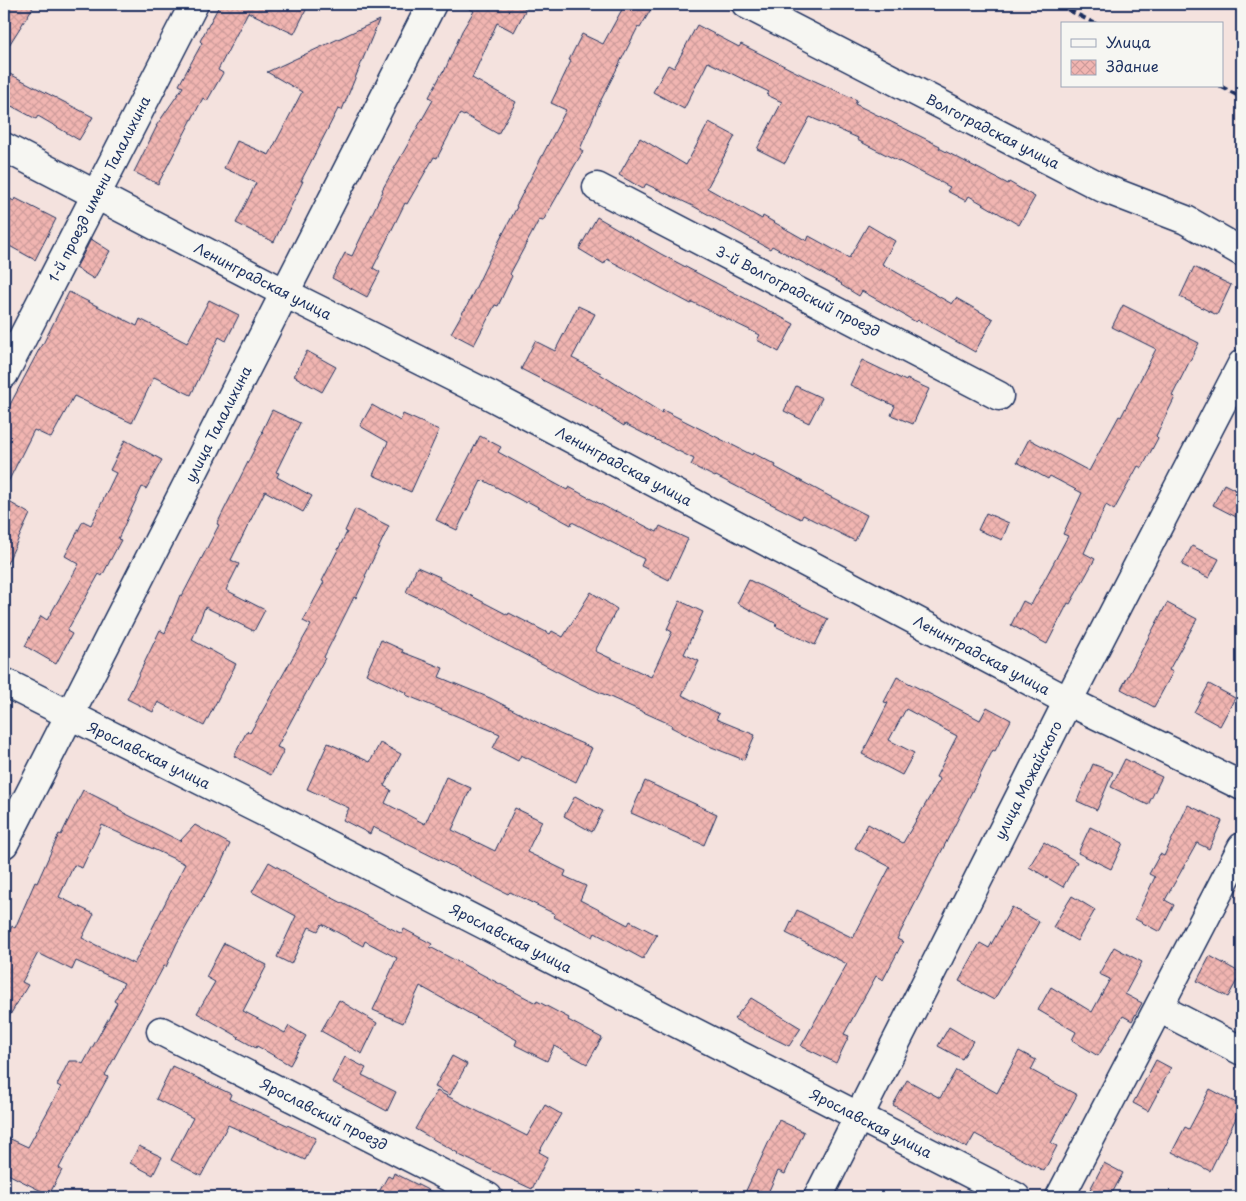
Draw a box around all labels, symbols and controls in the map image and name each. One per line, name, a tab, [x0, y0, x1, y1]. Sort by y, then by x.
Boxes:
legend	[1061, 22, 1224, 88]
text: Улица	[1106, 30, 1151, 53]
text: Здание	[1106, 54, 1159, 77]
street label: Волгоградская улица	[923, 88, 1064, 174]
street label: 1-й проезд имени Талалихина	[43, 92, 155, 286]
street label: Ленинградская улица	[191, 237, 335, 325]
street label: 3-й Волгоградский проезд	[712, 240, 884, 342]
street label: улица Талалихина	[180, 362, 257, 486]
street label: Ленинградская улица	[552, 421, 696, 511]
street label: Ленинградская улица	[910, 610, 1054, 700]
street label: Ярославская улица	[83, 716, 214, 794]
street label: улица Можайского	[989, 717, 1067, 843]
street label: Ярославская улица	[445, 898, 576, 978]
street label: Ярославский проезд	[256, 1072, 391, 1155]
street label: Ярославская улица	[805, 1083, 936, 1163]

